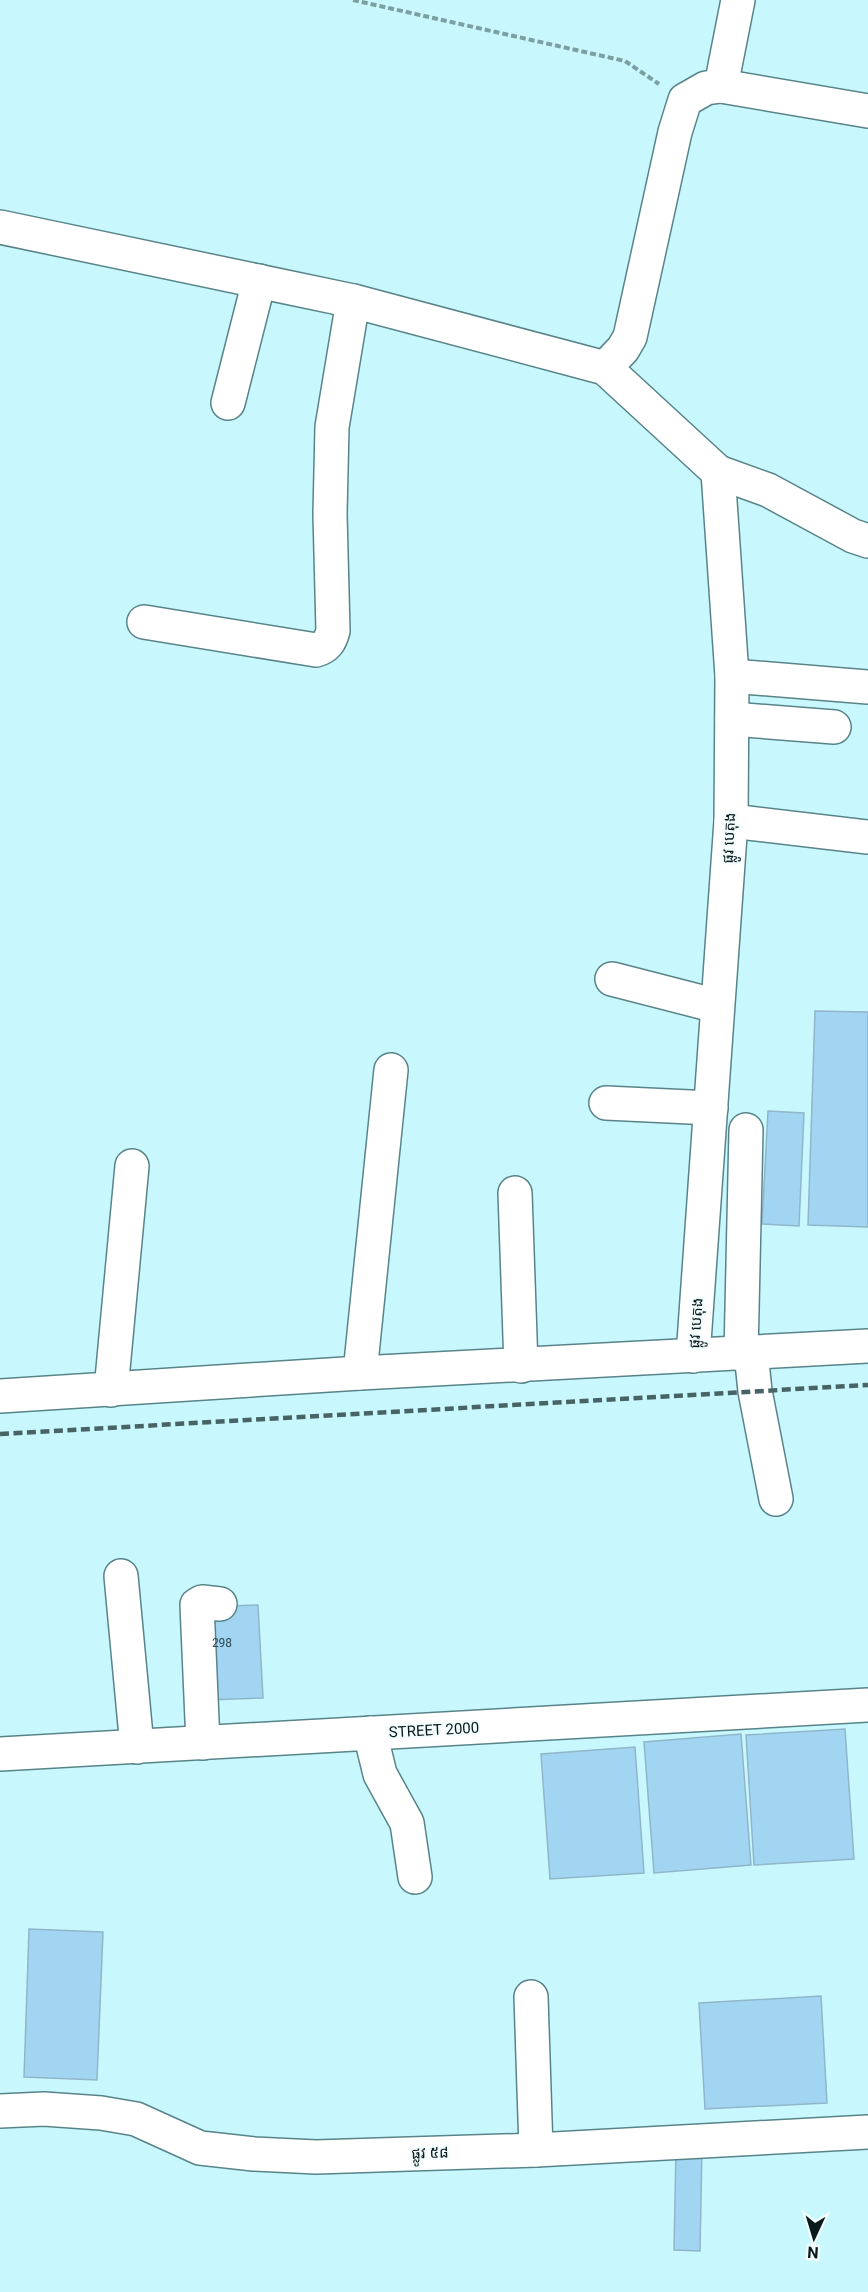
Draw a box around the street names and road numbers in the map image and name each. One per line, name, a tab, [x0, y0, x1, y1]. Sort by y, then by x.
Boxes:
street label: ផ្លូវ បេតុង	[719, 812, 744, 864]
street label: ផ្លូវ បេតុង	[685, 1297, 711, 1349]
street label: STREET 2000	[388, 1719, 480, 1741]
street label: ផ្លូវ ៥៨	[411, 2143, 449, 2167]

